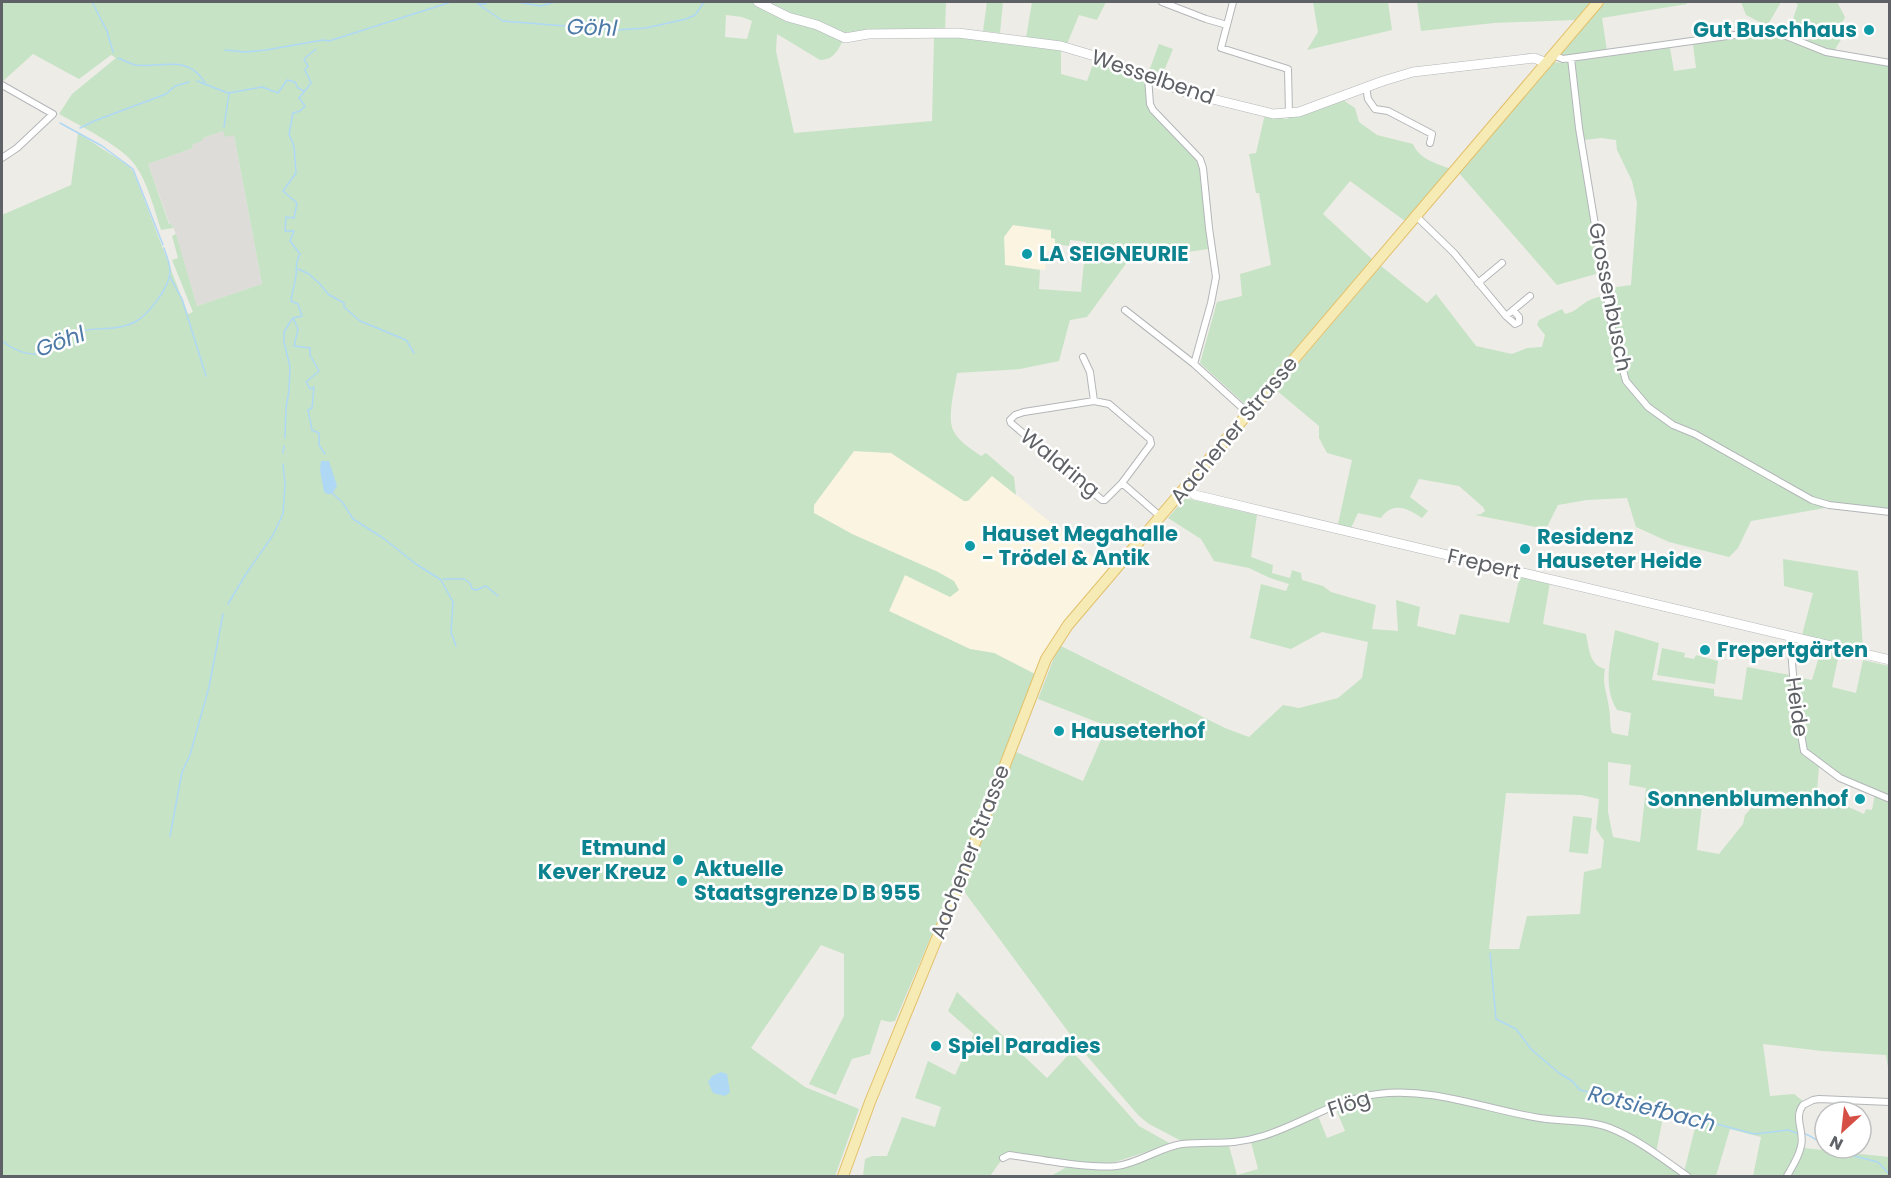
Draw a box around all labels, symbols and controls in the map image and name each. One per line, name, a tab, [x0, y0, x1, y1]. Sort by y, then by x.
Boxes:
water label: Göhl	[566, 11, 618, 44]
place label: Gut Buschhaus	[1693, 15, 1857, 44]
marker: Gut Buschhaus	[1862, 23, 1876, 37]
street label: Wesselbend	[1088, 42, 1219, 111]
street label: Grossenbusch	[1582, 220, 1639, 374]
place label: LA SEIGNEURIE	[1039, 239, 1189, 268]
marker: LA SEIGNEURIE	[1020, 247, 1034, 261]
water label: Göhl	[31, 318, 90, 365]
street label: Aachener Strasse	[1163, 350, 1304, 510]
street label: Waldring	[1014, 422, 1106, 504]
place label: Hauset Megahalle - Trödel & Antik	[982, 519, 1178, 572]
place label: Residenz Hauseter Heide	[1537, 522, 1702, 575]
marker: Hauset Megahalle - Trödel & Antik	[963, 539, 977, 553]
street label: Frepert	[1445, 541, 1523, 586]
marker: Residenz Hauseter Heide	[1518, 542, 1532, 556]
place label: Frepertgärten	[1717, 635, 1868, 664]
marker: Frepertgärten	[1698, 643, 1712, 657]
street label: Heide	[1779, 675, 1816, 739]
place label: Hauseterhof	[1071, 716, 1205, 745]
marker: Hauseterhof	[1052, 724, 1066, 738]
street label: Aachener Strasse	[923, 761, 1016, 943]
place label: Sonnenblumenhof	[1647, 784, 1848, 813]
marker: Sonnenblumenhof	[1853, 792, 1867, 806]
place label: Etmund Kever Kreuz	[538, 833, 666, 886]
marker: Etmund Kever Kreuz	[671, 853, 685, 867]
place label: Aktuelle Staatsgrenze D B 955	[694, 854, 921, 907]
marker: Aktuelle Staatsgrenze D B 955	[675, 874, 689, 888]
place label: Spiel Paradies	[948, 1031, 1101, 1060]
marker: Spiel Paradies	[929, 1039, 943, 1053]
water label: Rotsiefbach	[1585, 1078, 1719, 1139]
street label: Flög	[1324, 1083, 1374, 1124]
north arrow	[1813, 1100, 1873, 1160]
text: N	[1826, 1130, 1847, 1156]

